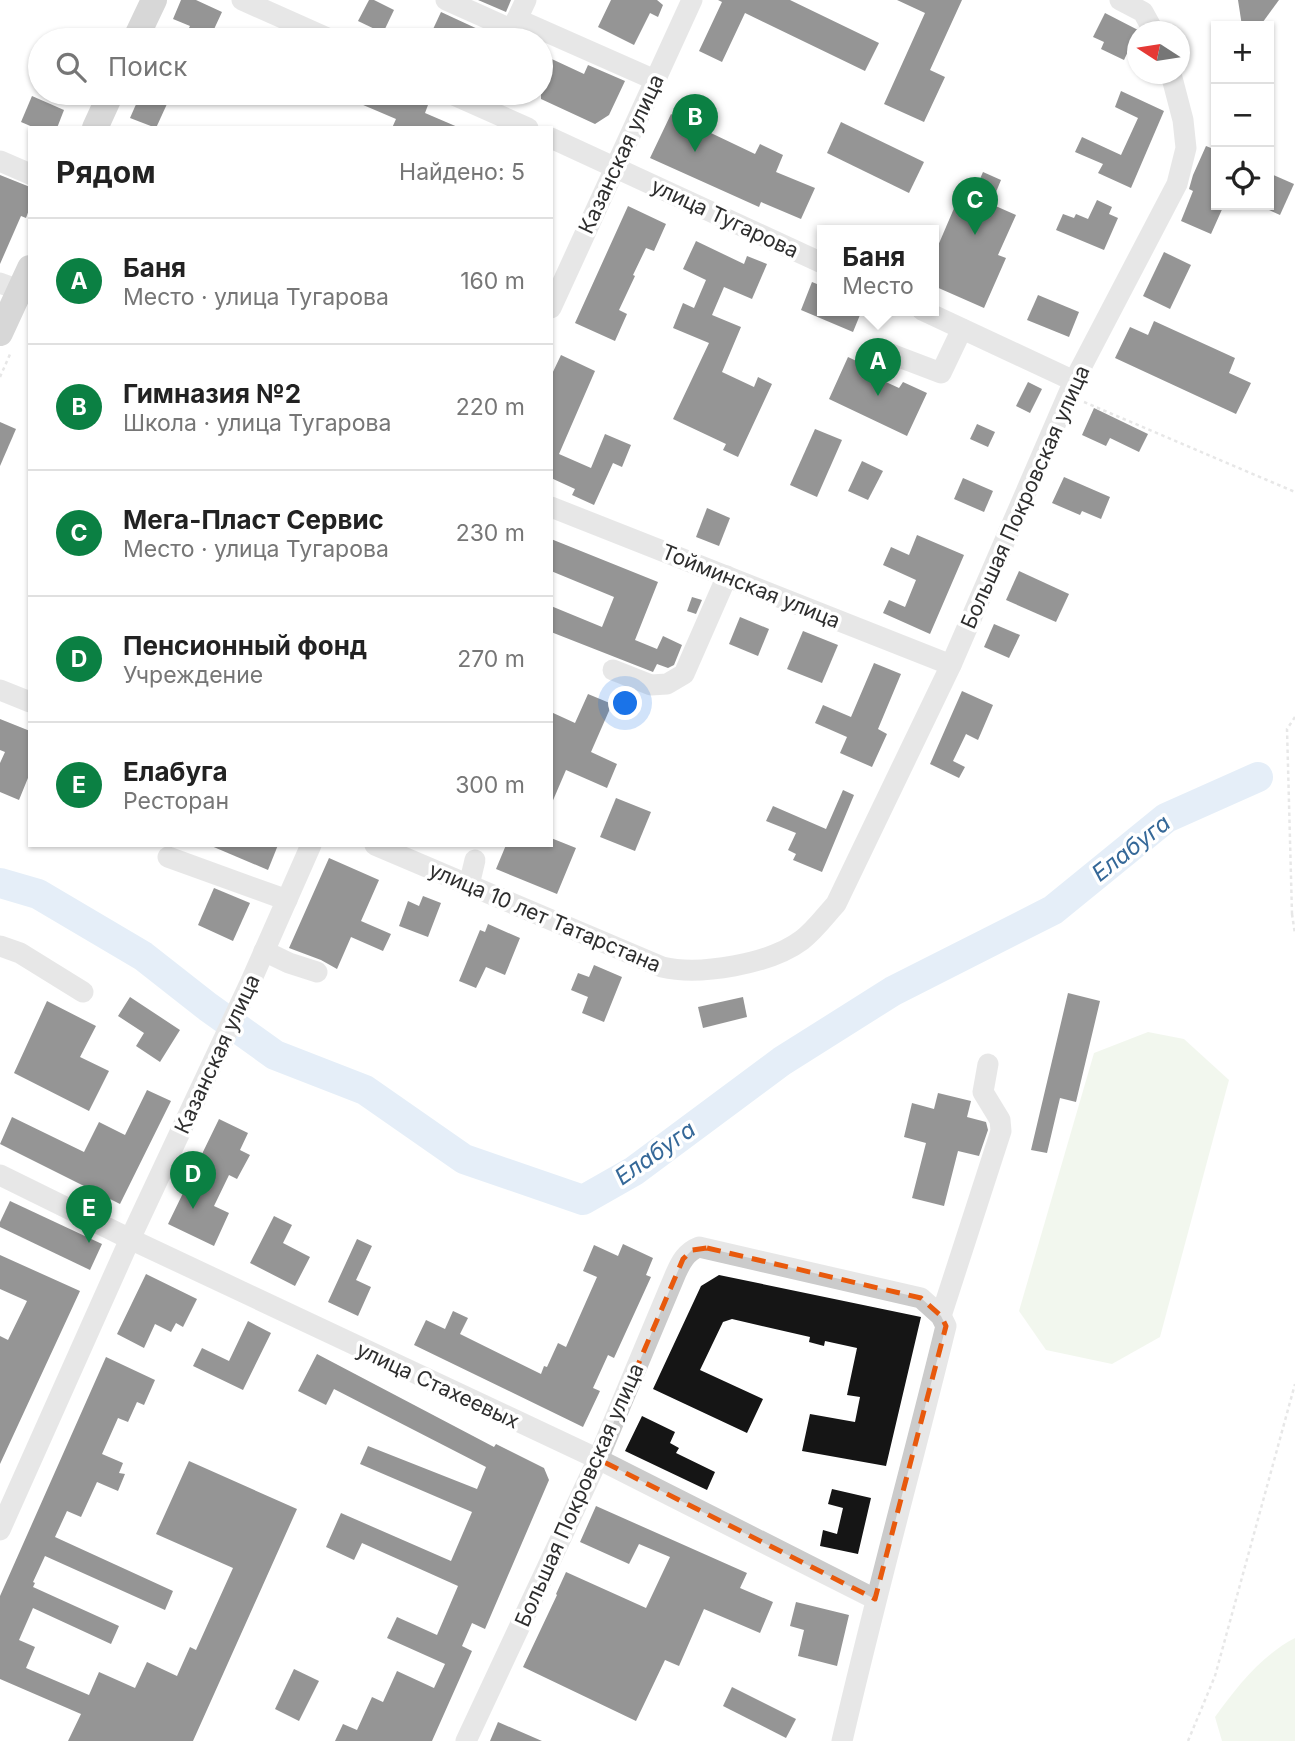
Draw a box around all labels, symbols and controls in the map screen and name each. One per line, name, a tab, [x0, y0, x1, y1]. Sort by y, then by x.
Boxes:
north arrow	[1127, 21, 1190, 84]
map controls	[1211, 21, 1274, 210]
button: +	[1211, 21, 1274, 84]
search box	[28, 28, 553, 105]
icon: search	[52, 48, 90, 86]
text: Поиск	[108, 51, 187, 82]
street label: Казанская улица	[573, 70, 669, 238]
button: −	[1211, 84, 1274, 147]
pin: B	[672, 94, 718, 152]
button: locate	[1211, 147, 1274, 210]
text: Рядом	[56, 154, 156, 190]
text: Найдено: 5	[399, 158, 525, 186]
street label: улица Тугарова	[647, 173, 803, 263]
pin: C	[952, 177, 998, 235]
popup	[817, 225, 939, 316]
text: Баня	[842, 241, 905, 272]
text: Баня	[123, 252, 186, 283]
text: A	[70, 267, 88, 295]
text: 160 m	[460, 267, 525, 295]
text: Место	[842, 272, 914, 300]
text: Место · улица Тугарова	[123, 283, 389, 311]
pin: A	[855, 338, 901, 396]
street label: Большая Покровская улица	[955, 361, 1095, 633]
text: Гимназия №2	[123, 378, 301, 409]
text: B	[71, 393, 87, 421]
text: 220 m	[456, 393, 525, 421]
text: Школа · улица Тугарова	[123, 409, 391, 437]
text: Мега-Пласт Сервис	[123, 504, 384, 535]
text: C	[70, 519, 88, 547]
text: 230 m	[456, 519, 525, 547]
text: Место · улица Тугарова	[123, 535, 389, 563]
street label: Тойминская улица	[658, 539, 844, 633]
text: Пенсионный фонд	[123, 630, 367, 661]
text: D	[71, 645, 87, 673]
text: 270 m	[457, 645, 525, 673]
text: Учреждение	[123, 661, 263, 689]
your location	[608, 686, 642, 720]
text: Елабуга	[123, 756, 228, 787]
text: E	[72, 771, 86, 799]
text: 300 m	[455, 771, 525, 799]
text: Ресторан	[123, 787, 229, 815]
water label: Елабуга	[1086, 809, 1176, 887]
street label: улица 10 лет Татарстана	[425, 857, 665, 977]
street label: Казанская улица	[169, 970, 265, 1138]
water label: Елабуга	[609, 1115, 701, 1191]
pin: D	[170, 1151, 216, 1209]
pin: E	[66, 1185, 112, 1243]
street label: улица Стахеевых	[353, 1336, 523, 1434]
street label: Большая Покровская улица	[509, 1359, 649, 1631]

